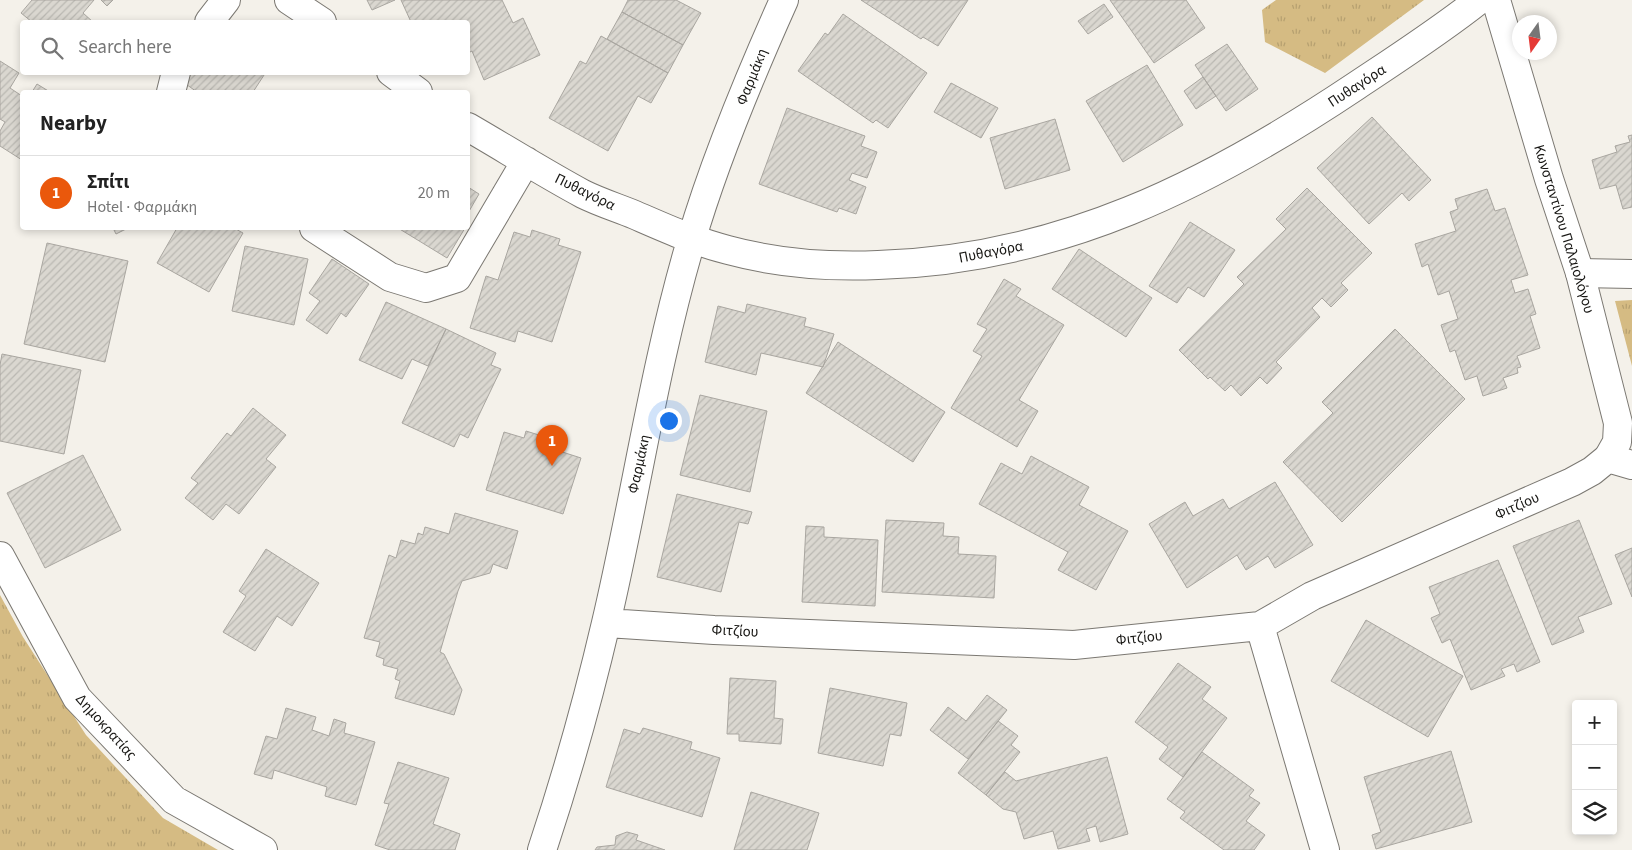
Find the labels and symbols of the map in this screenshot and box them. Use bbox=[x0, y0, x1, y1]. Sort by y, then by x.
north arrow bbox=[1512, 15, 1557, 60]
street label: Φαρμάκη bbox=[731, 45, 773, 109]
street label: Πυθαγόρα bbox=[1324, 59, 1391, 113]
street label: Κωνσταντίνου Παλαιολόγου bbox=[1528, 142, 1600, 316]
street label: Πυθαγόρα bbox=[551, 168, 619, 216]
street label: Πυθαγόρα bbox=[957, 235, 1026, 269]
your location bbox=[656, 408, 682, 434]
pin: 1 bbox=[536, 425, 568, 466]
street label: Φαρμάκη bbox=[623, 433, 655, 495]
street label: Φιτζίου bbox=[1491, 487, 1543, 525]
street label: Φιτζίου bbox=[711, 619, 759, 643]
street label: Φιτζίου bbox=[1115, 625, 1163, 651]
street label: Δημοκρατίας bbox=[71, 689, 142, 765]

